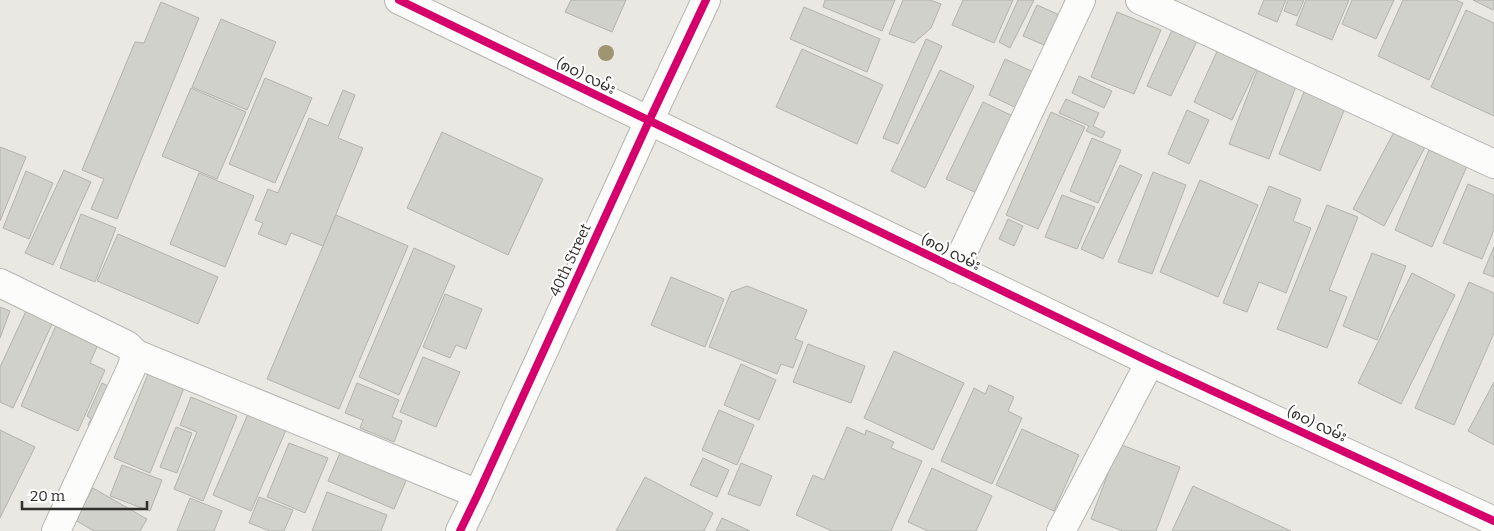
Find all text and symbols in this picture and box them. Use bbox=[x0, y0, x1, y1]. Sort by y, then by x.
street label: (၈၀) လမ်း bbox=[553, 53, 619, 98]
street label: 40th Street bbox=[545, 220, 595, 299]
street label: (၈၀) လမ်း bbox=[918, 229, 984, 274]
street label: (၈၀) လမ်း bbox=[1284, 401, 1350, 446]
scale bar bbox=[22, 478, 148, 510]
text: 20 m bbox=[30, 487, 66, 505]

